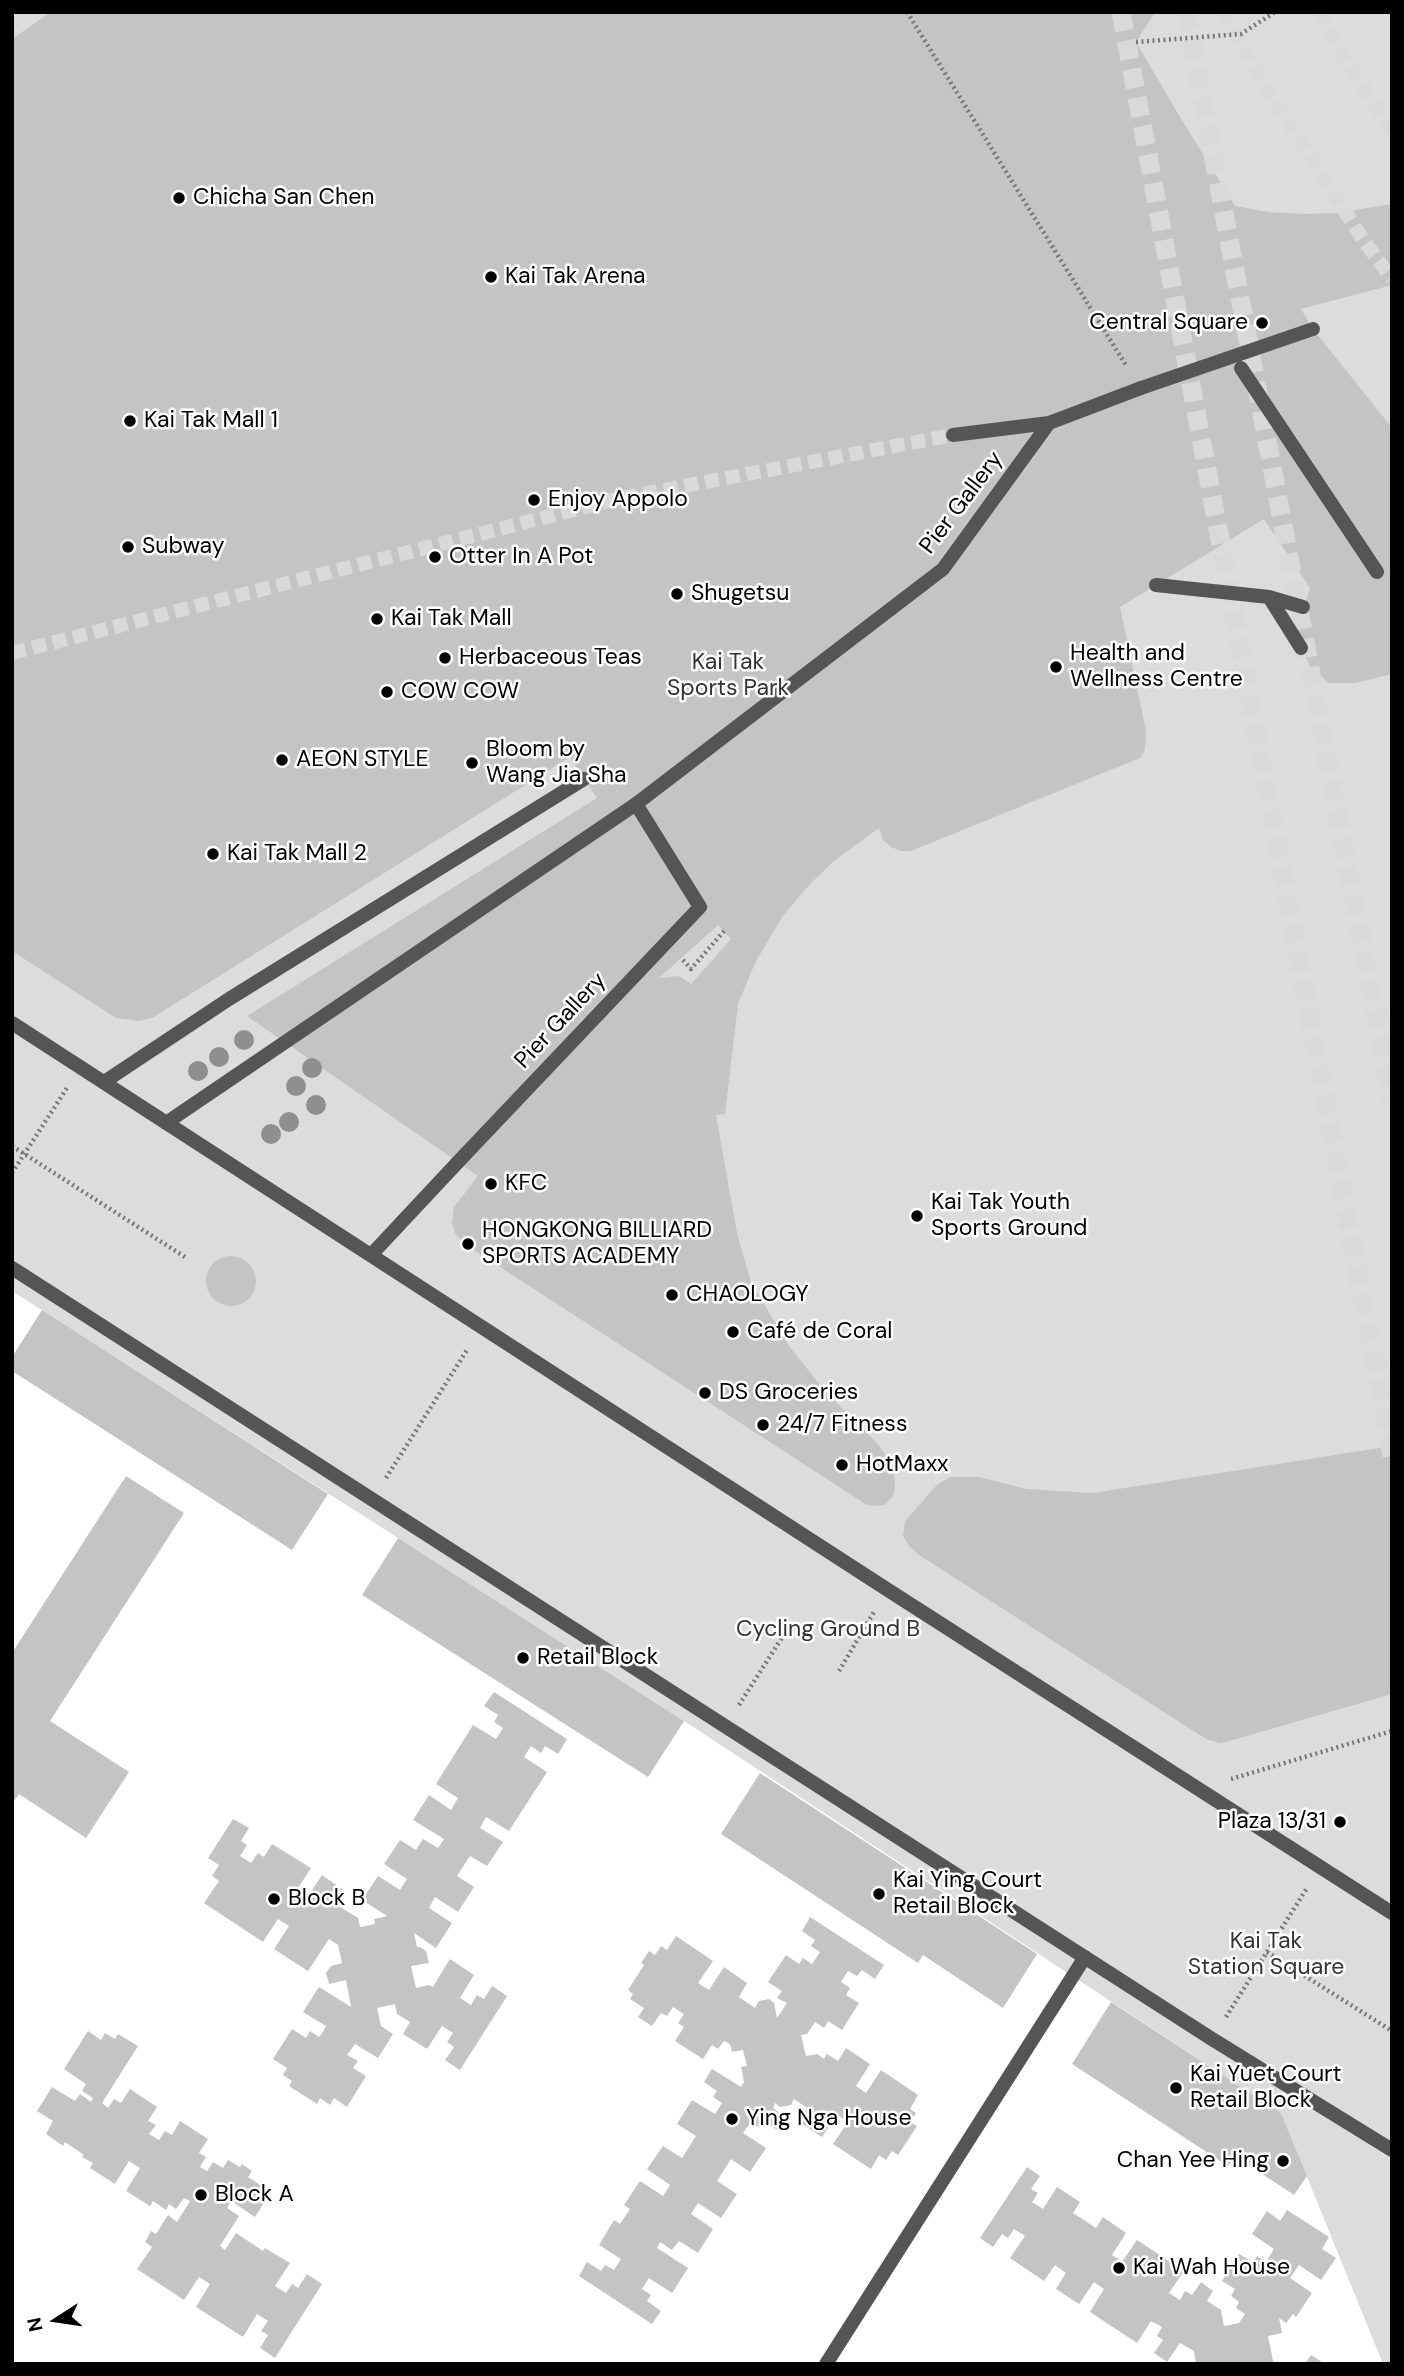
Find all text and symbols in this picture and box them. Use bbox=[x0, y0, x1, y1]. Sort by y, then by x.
place label: Chicha San Chen bbox=[193, 184, 374, 212]
marker: Chicha San Chen bbox=[171, 190, 187, 206]
place label: Kai Tak Arena bbox=[505, 263, 646, 291]
marker: Kai Tak Arena bbox=[483, 269, 499, 285]
place label: Central Square bbox=[1089, 309, 1248, 337]
marker: Central Square bbox=[1254, 315, 1270, 331]
place label: Kai Tak Mall 1 bbox=[144, 407, 278, 435]
marker: Kai Tak Mall 1 bbox=[122, 413, 138, 429]
street label: Pier Gallery bbox=[915, 446, 1009, 560]
place label: Enjoy Appolo bbox=[548, 486, 688, 514]
marker: Enjoy Appolo bbox=[526, 492, 542, 508]
place label: Subway bbox=[142, 533, 225, 561]
marker: Subway bbox=[120, 539, 136, 555]
place label: Otter In A Pot bbox=[449, 543, 593, 571]
marker: Otter In A Pot bbox=[427, 549, 443, 565]
place label: Shugetsu bbox=[691, 580, 790, 608]
marker: Shugetsu bbox=[669, 586, 685, 602]
place label: Kai Tak Mall bbox=[391, 605, 512, 633]
marker: Kai Tak Mall bbox=[369, 611, 385, 627]
place label: Health and Wellness Centre bbox=[1070, 640, 1243, 694]
place label: Herbaceous Teas bbox=[459, 644, 642, 672]
park label: Kai Tak Sports Park bbox=[667, 649, 789, 703]
marker: Herbaceous Teas bbox=[437, 650, 453, 666]
marker: Health and Wellness Centre bbox=[1048, 659, 1064, 675]
place label: COW COW bbox=[401, 678, 519, 706]
marker: COW COW bbox=[379, 684, 395, 700]
place label: Bloom by Wang Jia Sha bbox=[486, 736, 627, 790]
place label: AEON STYLE bbox=[296, 746, 428, 774]
marker: AEON STYLE bbox=[274, 752, 290, 768]
marker: Bloom by Wang Jia Sha bbox=[464, 755, 480, 771]
place label: Kai Tak Mall 2 bbox=[227, 840, 367, 868]
marker: Kai Tak Mall 2 bbox=[205, 846, 221, 862]
street label: Pier Gallery bbox=[510, 967, 612, 1075]
place label: KFC bbox=[505, 1170, 547, 1198]
marker: KFC bbox=[483, 1176, 499, 1192]
place label: Kai Tak Youth Sports Ground bbox=[931, 1189, 1088, 1243]
marker: Kai Tak Youth Sports Ground bbox=[909, 1208, 925, 1224]
place label: HONGKONG BILLIARD SPORTS ACADEMY bbox=[482, 1217, 712, 1271]
marker: HONGKONG BILLIARD SPORTS ACADEMY bbox=[460, 1236, 476, 1252]
place label: CHAOLOGY bbox=[686, 1281, 809, 1309]
marker: CHAOLOGY bbox=[664, 1287, 680, 1303]
place label: Café de Coral bbox=[747, 1318, 892, 1346]
marker: Café de Coral bbox=[725, 1324, 741, 1340]
place label: DS Groceries bbox=[719, 1379, 858, 1407]
marker: DS Groceries bbox=[697, 1385, 713, 1401]
place label: 24/7 Fitness bbox=[777, 1411, 907, 1439]
marker: 24/7 Fitness bbox=[755, 1417, 771, 1433]
place label: HotMaxx bbox=[856, 1451, 949, 1479]
marker: HotMaxx bbox=[834, 1457, 850, 1473]
park label: Cycling Ground B bbox=[736, 1616, 920, 1644]
place label: Retail Block bbox=[537, 1644, 658, 1672]
marker: Retail Block bbox=[515, 1650, 531, 1666]
place label: Plaza 13/31 bbox=[1218, 1808, 1326, 1836]
marker: Plaza 13/31 bbox=[1332, 1814, 1348, 1830]
place label: Kai Ying Court Retail Block bbox=[893, 1867, 1042, 1921]
place label: Block B bbox=[288, 1885, 365, 1913]
marker: Kai Ying Court Retail Block bbox=[871, 1886, 887, 1902]
marker: Block B bbox=[266, 1891, 282, 1907]
park label: Kai Tak Station Square bbox=[1188, 1928, 1344, 1982]
place label: Kai Yuet Court Retail Block bbox=[1190, 2061, 1342, 2115]
marker: Kai Yuet Court Retail Block bbox=[1168, 2080, 1184, 2096]
place label: Ying Nga House bbox=[746, 2105, 911, 2133]
marker: Ying Nga House bbox=[724, 2111, 740, 2127]
place label: Chan Yee Hing bbox=[1117, 2147, 1269, 2175]
marker: Chan Yee Hing bbox=[1275, 2153, 1291, 2169]
place label: Block A bbox=[215, 2181, 294, 2209]
marker: Block A bbox=[193, 2187, 209, 2203]
place label: Kai Wah House bbox=[1133, 2254, 1290, 2282]
marker: Kai Wah House bbox=[1111, 2260, 1127, 2276]
north arrow bbox=[21, 2285, 91, 2355]
text: N bbox=[21, 2315, 49, 2334]

